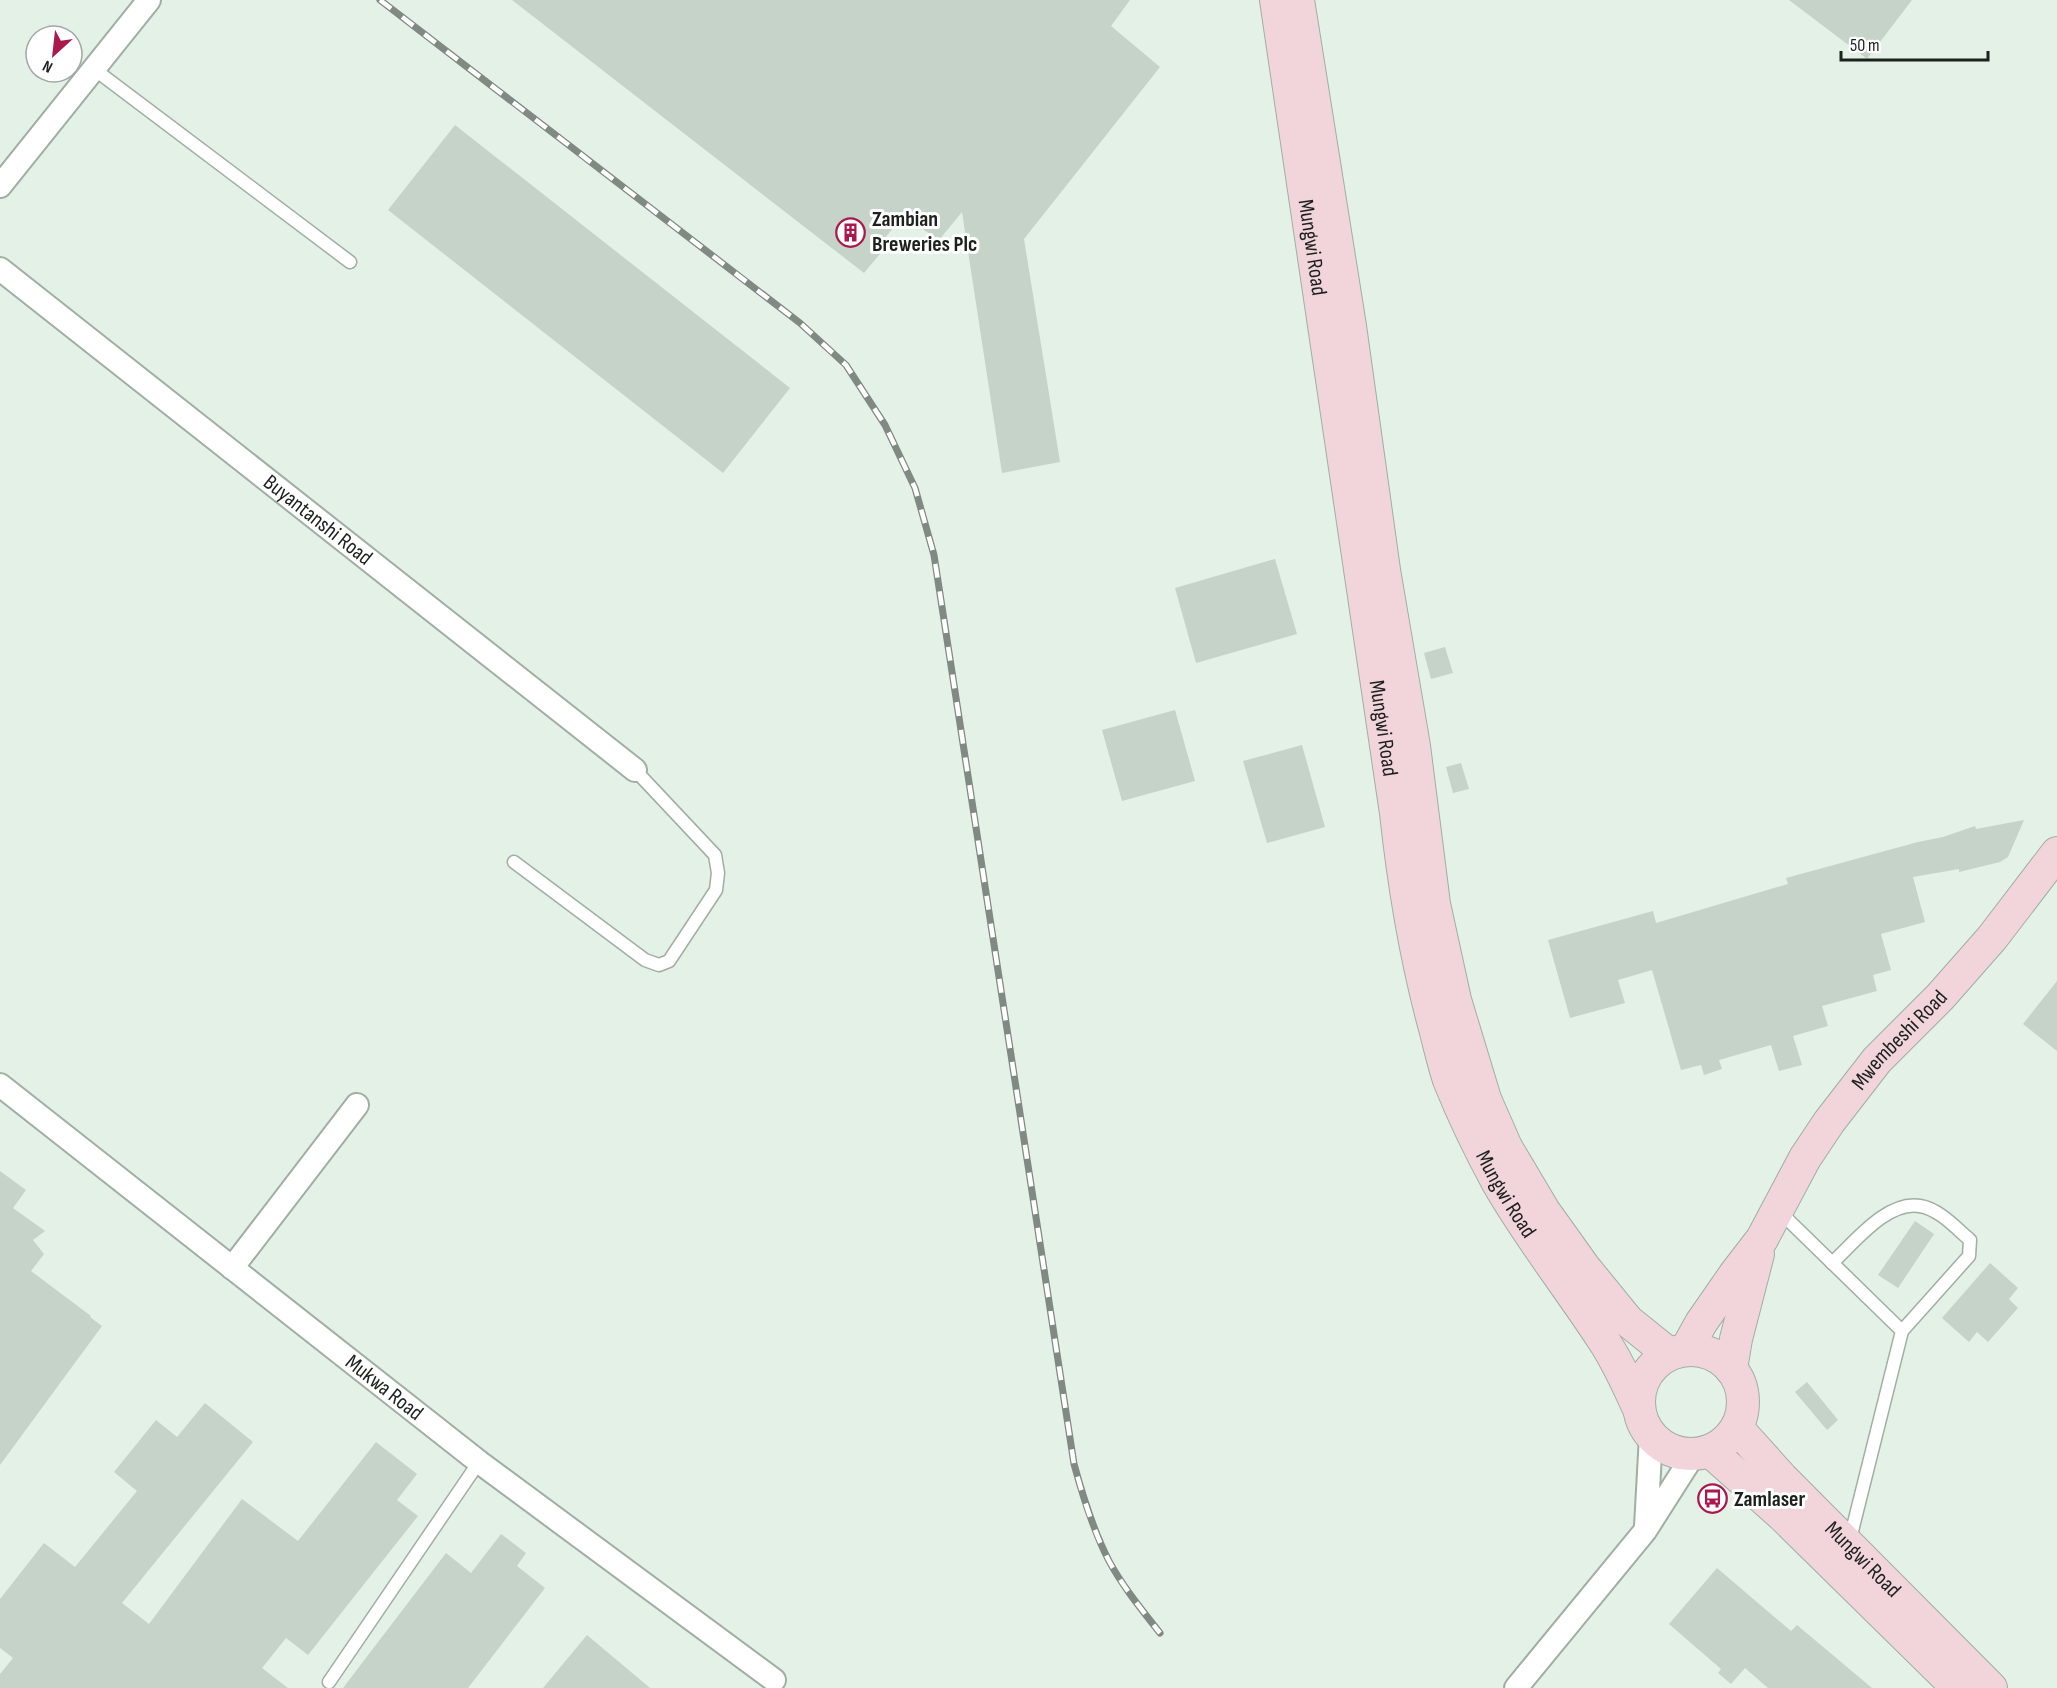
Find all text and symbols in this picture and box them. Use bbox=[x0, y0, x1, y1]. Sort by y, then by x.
north arrow bbox=[24, 24, 84, 84]
scale bar bbox=[1841, 24, 1988, 62]
text: 50 m bbox=[1850, 35, 1880, 56]
text: N bbox=[40, 56, 56, 76]
street label: Mungwi Road bbox=[1292, 197, 1333, 297]
place label: Zambian Breweries Plc bbox=[872, 206, 977, 258]
building icon: Zambian Breweries Plc bbox=[835, 216, 867, 248]
street label: Buyantanshi Road bbox=[258, 469, 378, 571]
street label: Mungwi Road bbox=[1363, 678, 1404, 778]
street label: Mwembeshi Road bbox=[1845, 985, 1953, 1095]
street label: Mungwi Road bbox=[1470, 1146, 1542, 1243]
street label: Mukwa Road bbox=[340, 1349, 429, 1426]
bus stop icon: Zamlaser bbox=[1697, 1483, 1729, 1515]
place label: Zamlaser bbox=[1734, 1486, 1805, 1513]
street label: Mungwi Road bbox=[1819, 1515, 1907, 1603]

